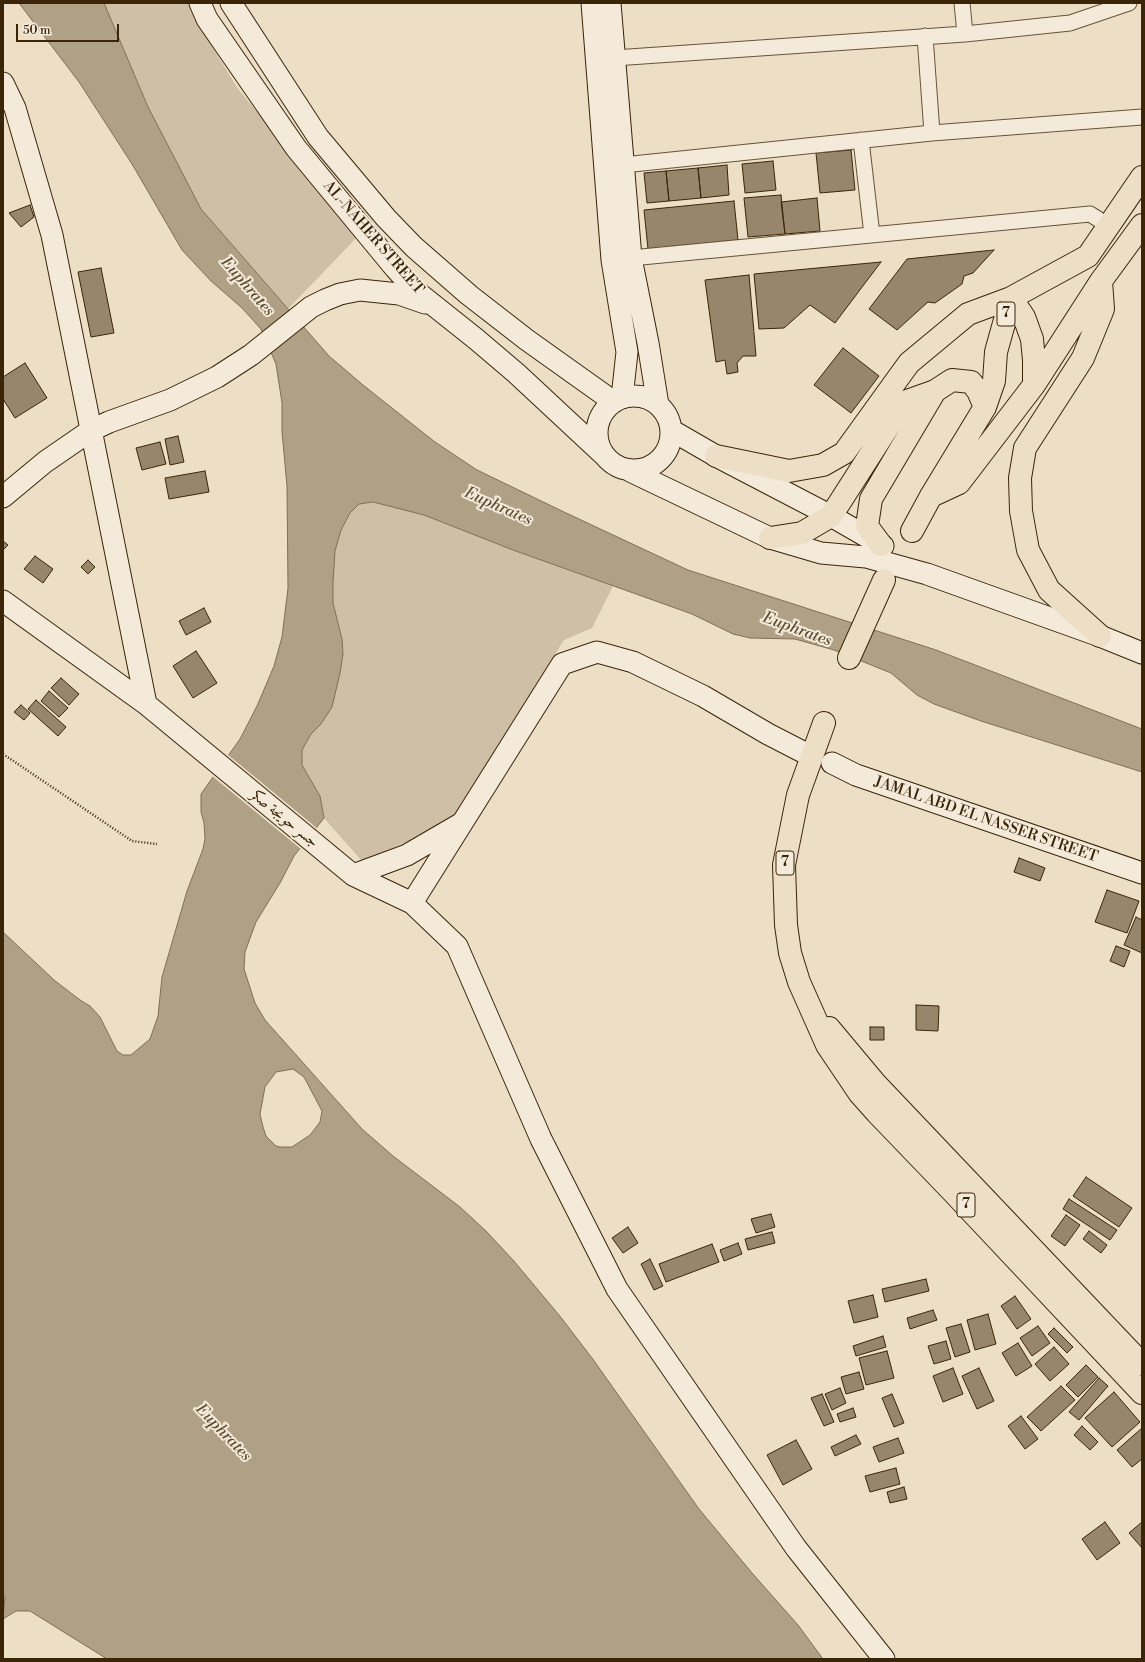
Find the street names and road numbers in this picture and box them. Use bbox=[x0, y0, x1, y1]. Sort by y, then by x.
street label: AL-NAHER STREET bbox=[319, 178, 427, 298]
road number: 7 bbox=[997, 302, 1015, 326]
street label: JAMAL ABD EL NASSER STREET bbox=[872, 773, 1100, 867]
street label: جسر حويجة صكر bbox=[246, 786, 322, 852]
road number: 7 bbox=[776, 851, 794, 875]
road number: 7 bbox=[957, 1193, 975, 1217]

